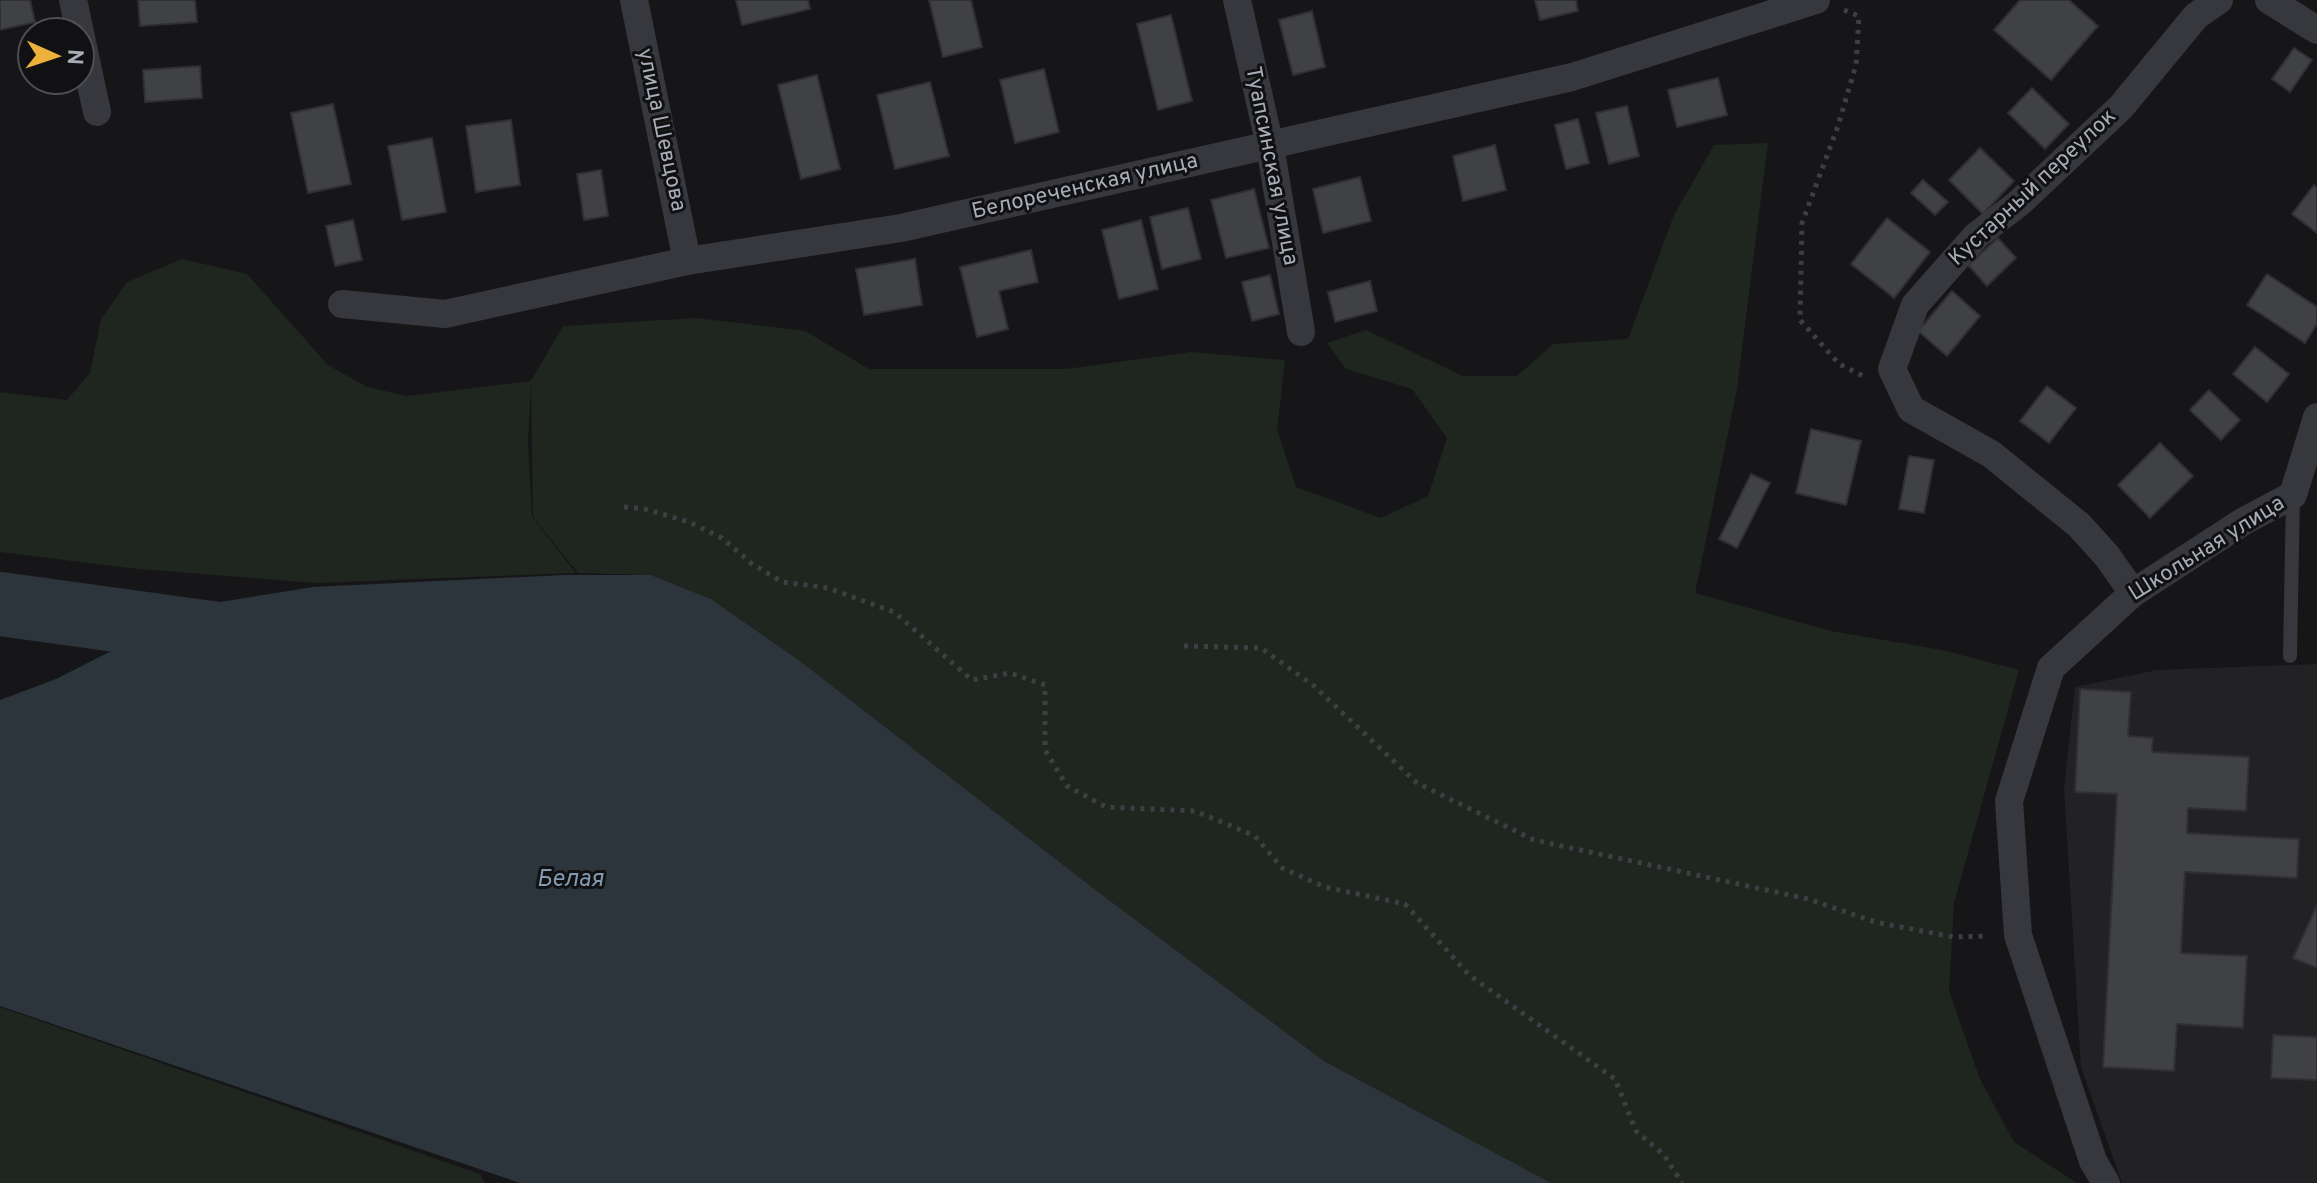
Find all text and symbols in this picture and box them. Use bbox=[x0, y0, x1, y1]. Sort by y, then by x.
north arrow bbox=[16, 16, 96, 96]
street label: улица Шевцова bbox=[631, 46, 691, 214]
text: N bbox=[60, 48, 87, 66]
street label: Туапсинская улица bbox=[1239, 64, 1303, 268]
street label: Кустарный переулок bbox=[1944, 104, 2122, 272]
street label: Белореченская улица bbox=[969, 148, 1201, 226]
street label: Школьная улица bbox=[2124, 490, 2290, 608]
water label: Белая bbox=[537, 865, 604, 895]

